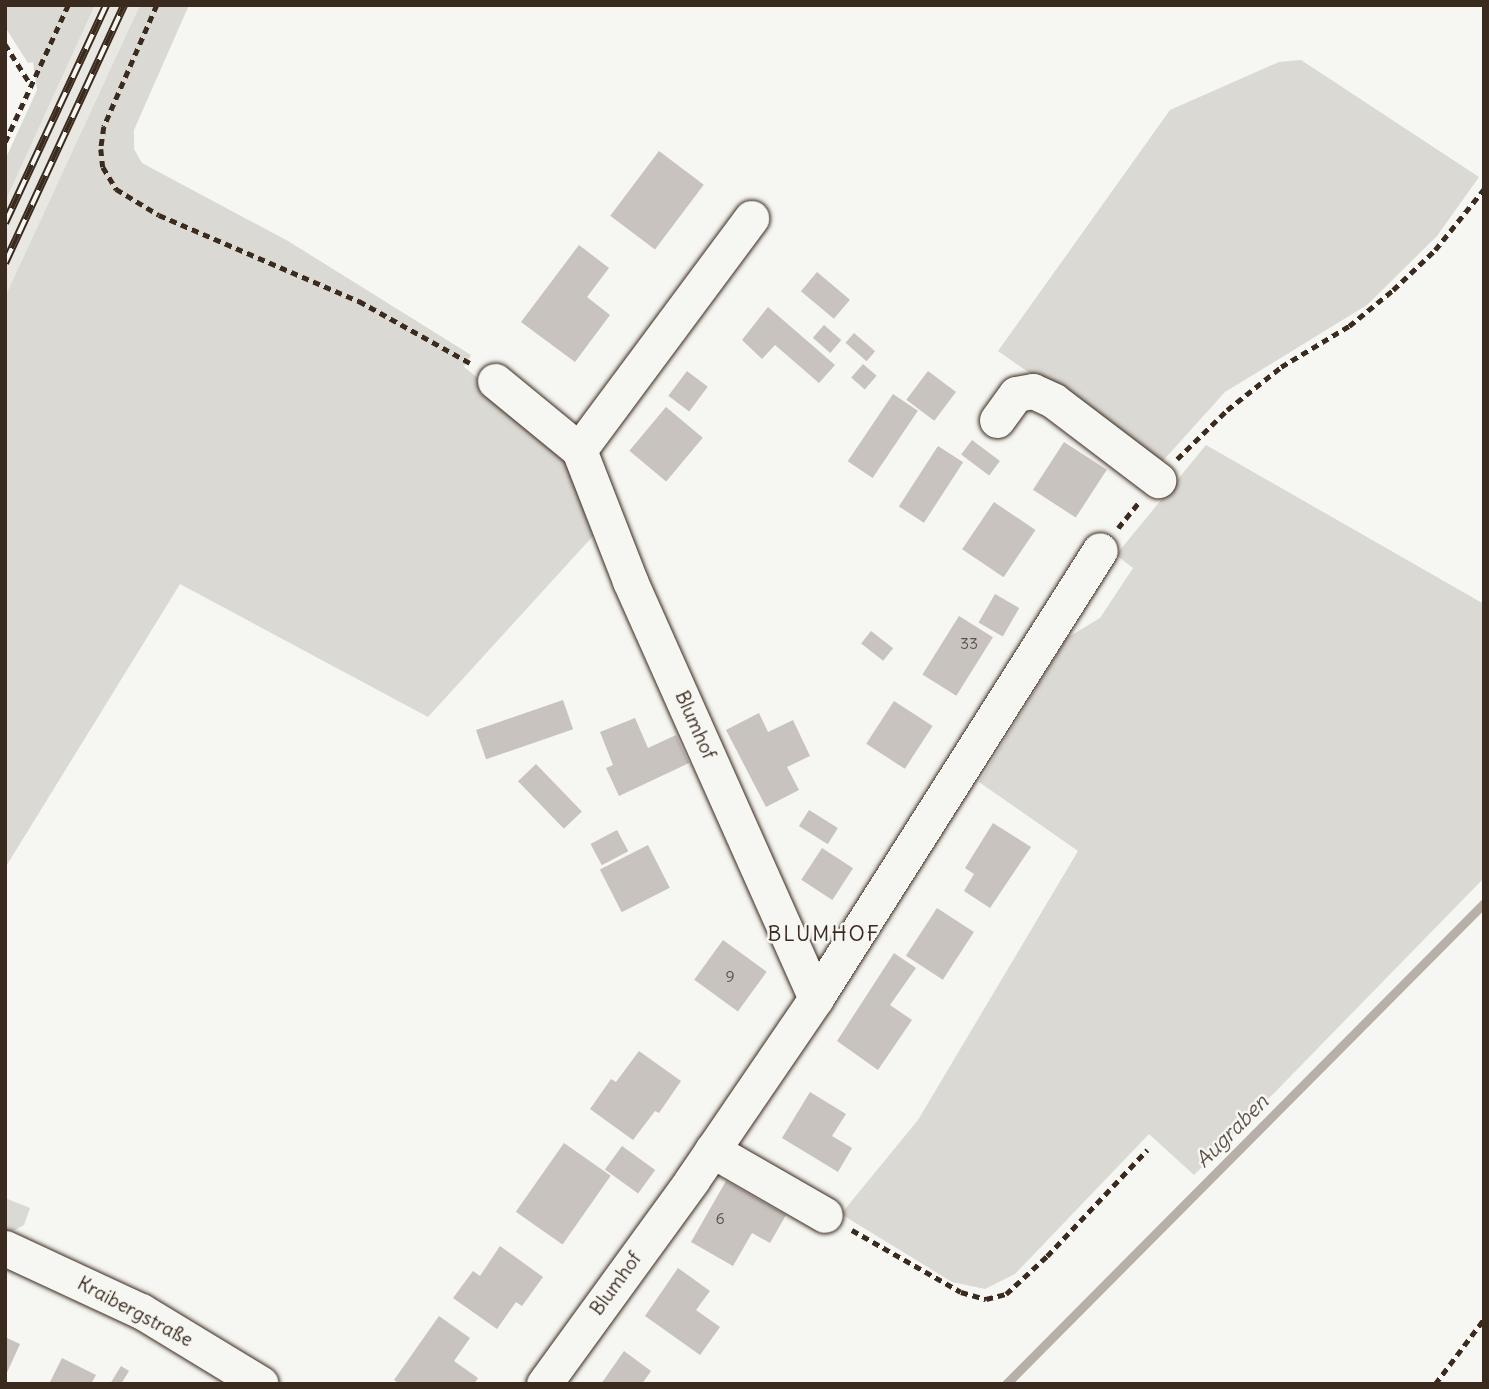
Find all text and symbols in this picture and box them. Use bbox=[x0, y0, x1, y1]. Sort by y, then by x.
house number: 33 bbox=[960, 633, 978, 653]
street label: Blumhof bbox=[670, 687, 720, 763]
district label: BLUMHOF bbox=[768, 921, 880, 947]
house number: 9 bbox=[725, 966, 735, 986]
water label: Augraben bbox=[1190, 1089, 1274, 1173]
house number: 6 bbox=[715, 1208, 725, 1228]
street label: Blumhof bbox=[586, 1248, 646, 1320]
street label: Kraibergstraße bbox=[73, 1272, 197, 1352]

